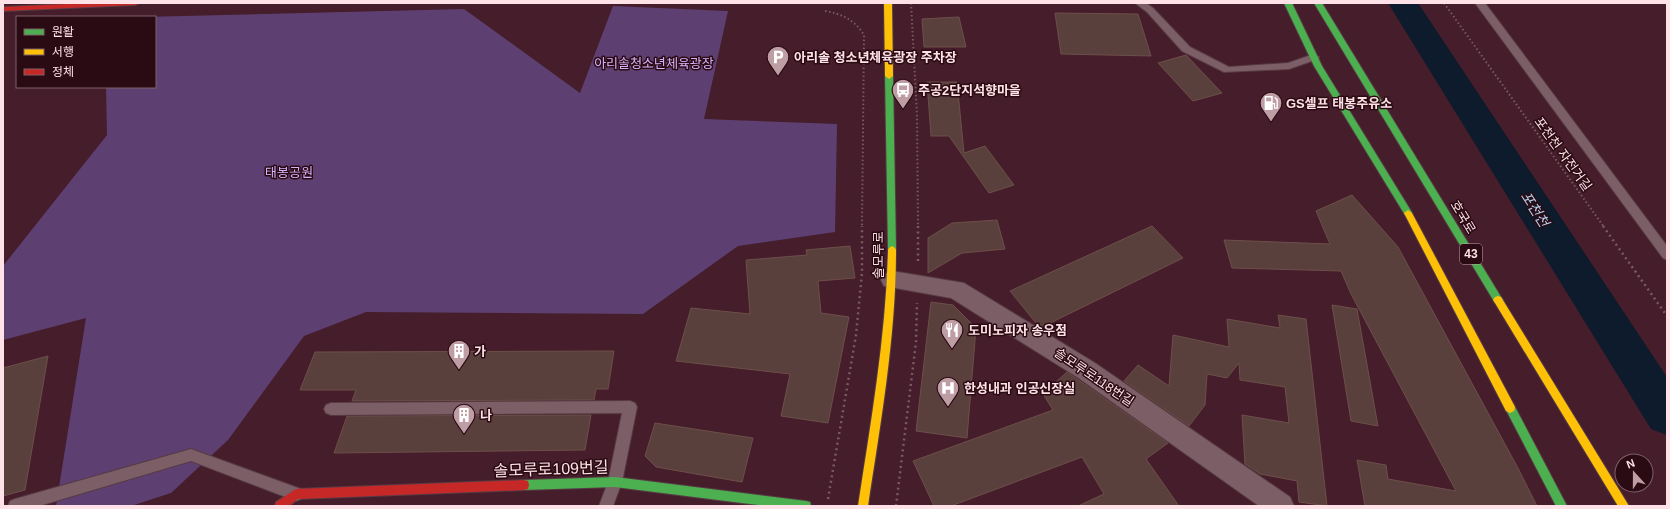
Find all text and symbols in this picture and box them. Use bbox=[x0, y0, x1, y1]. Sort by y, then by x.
legend bbox=[16, 16, 156, 88]
text: 원활 bbox=[52, 25, 74, 39]
parking icon: 아리솔 청소년체육광장 주차장 bbox=[765, 44, 791, 77]
text: 서행 bbox=[52, 45, 74, 59]
place label: 아리솔 청소년체육광장 주차장 bbox=[794, 50, 957, 65]
park label: 아리솔청소년체육광장 bbox=[594, 56, 714, 71]
text: 정체 bbox=[52, 65, 74, 79]
bus stop icon: 주공2단지석향마을 bbox=[890, 77, 916, 110]
place label: 주공2단지석향마을 bbox=[918, 83, 1021, 98]
fuel station icon: GS셀프 태봉주유소 bbox=[1258, 90, 1284, 123]
place label: GS셀프 태봉주유소 bbox=[1286, 96, 1392, 111]
street label: 포천천 자전거길 bbox=[1531, 114, 1595, 194]
park label: 태봉공원 bbox=[265, 165, 313, 180]
water label: 포천천 bbox=[1518, 188, 1553, 230]
street label: 호국로 bbox=[1447, 198, 1479, 236]
street label: 솔모루로 bbox=[871, 231, 886, 279]
road number: 43 bbox=[1460, 244, 1482, 264]
restaurant icon: 도미노피자 송우점 bbox=[939, 317, 965, 350]
place label: 도미노피자 송우점 bbox=[968, 323, 1067, 338]
building icon: 가 bbox=[446, 338, 472, 371]
place label: 가 bbox=[474, 344, 486, 359]
street label: 솔모루로118번길 bbox=[1051, 345, 1137, 409]
hospital icon: 한성내과 인공신장실 bbox=[935, 375, 961, 408]
place label: 한성내과 인공신장실 bbox=[964, 381, 1075, 396]
building icon: 나 bbox=[451, 402, 477, 435]
place label: 나 bbox=[480, 408, 492, 423]
north arrow bbox=[1614, 453, 1654, 493]
text: N bbox=[1625, 457, 1636, 471]
street label: 솔모루로109번길 bbox=[493, 458, 609, 480]

